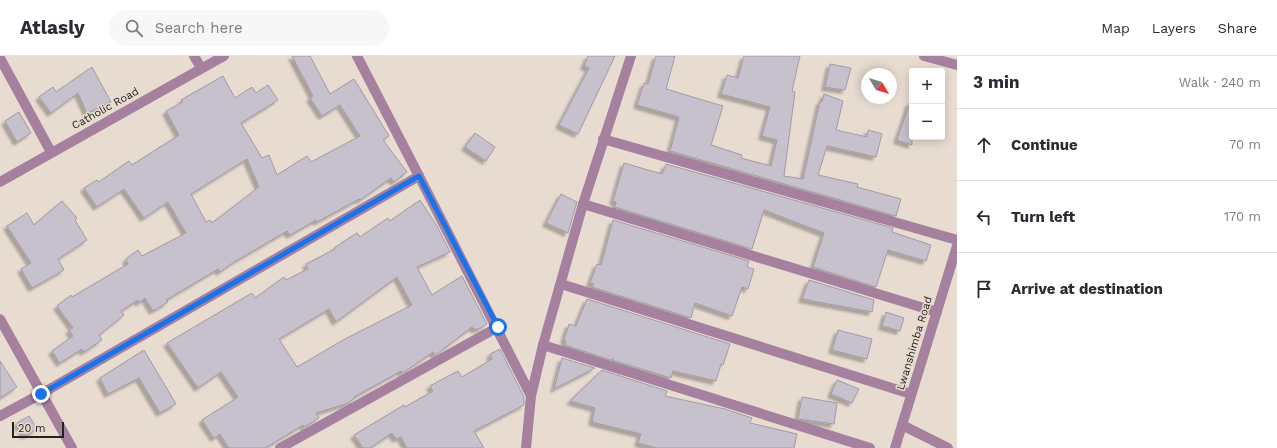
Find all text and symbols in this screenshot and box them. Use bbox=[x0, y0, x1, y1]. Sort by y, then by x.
search box bbox=[109, 10, 389, 46]
text: Atlasly bbox=[20, 16, 85, 39]
icon: search bbox=[123, 17, 145, 39]
text: Search here bbox=[155, 19, 243, 37]
text: Map bbox=[1101, 20, 1130, 36]
text: Layers bbox=[1152, 20, 1196, 36]
text: Share bbox=[1218, 20, 1257, 36]
north arrow bbox=[861, 68, 897, 104]
map controls bbox=[909, 68, 945, 140]
button: + bbox=[909, 68, 945, 104]
text: 3 min bbox=[973, 72, 1019, 92]
text: Walk · 240 m bbox=[1179, 75, 1261, 90]
street label: Catholic Road bbox=[69, 85, 141, 132]
button: − bbox=[909, 104, 945, 140]
icon: ahead bbox=[973, 134, 995, 156]
text: Continue bbox=[1011, 136, 1078, 154]
text: 70 m bbox=[1229, 137, 1261, 152]
icon: left bbox=[973, 206, 995, 228]
text: Turn left bbox=[1011, 208, 1075, 226]
text: 170 m bbox=[1224, 209, 1261, 224]
icon: arrive bbox=[973, 278, 995, 300]
text: Arrive at destination bbox=[1011, 280, 1163, 298]
street label: Lwanshimba Road bbox=[894, 295, 935, 392]
route start bbox=[489, 318, 507, 336]
route end bbox=[32, 385, 50, 403]
scale bar bbox=[12, 420, 64, 439]
text: 20 m bbox=[18, 422, 46, 435]

